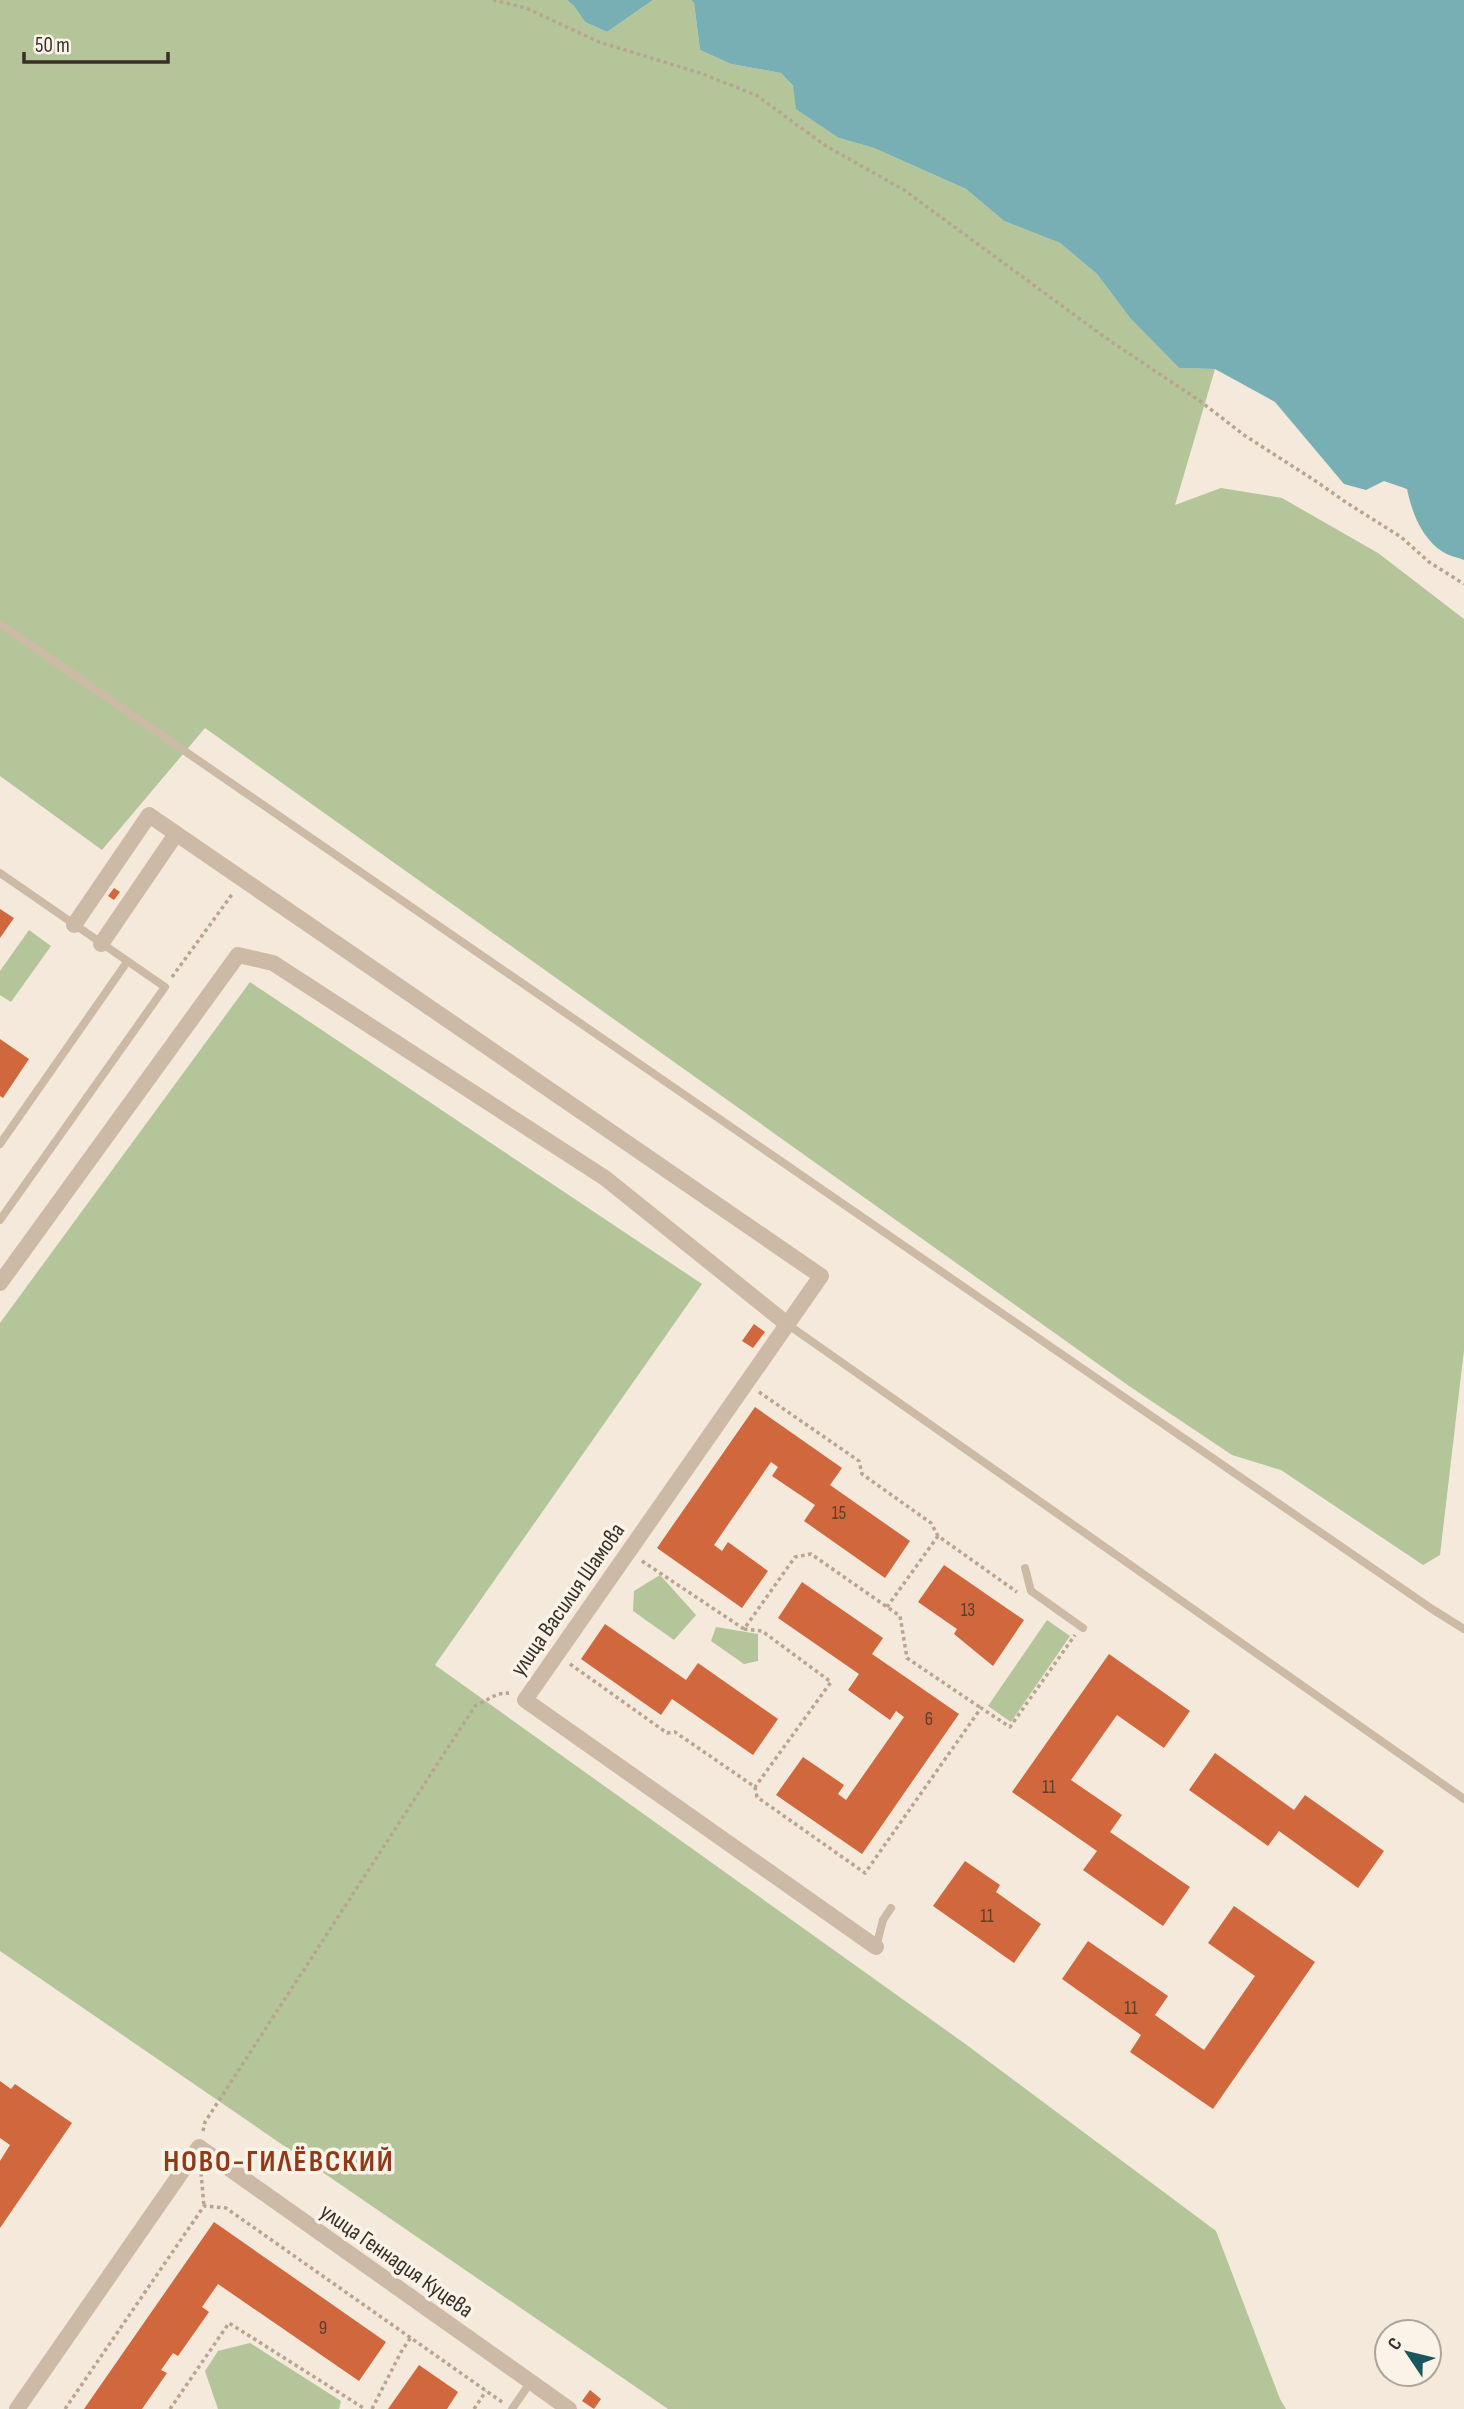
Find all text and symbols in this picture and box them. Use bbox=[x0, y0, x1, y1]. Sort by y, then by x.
scale bar bbox=[24, 21, 168, 65]
text: 50 m bbox=[35, 33, 70, 58]
house number: 15 bbox=[832, 1502, 846, 1525]
street label: улица Василия Шамова bbox=[505, 1518, 631, 1682]
house number: 13 bbox=[961, 1599, 975, 1622]
house number: 6 bbox=[925, 1708, 933, 1731]
house number: 11 bbox=[1042, 1776, 1056, 1799]
house number: 11 bbox=[980, 1905, 994, 1928]
house number: 11 bbox=[1124, 1997, 1138, 2020]
district label: НОВО-ГИЛЁВСКИЙ bbox=[163, 2144, 395, 2180]
street label: улица Геннадия Куцева bbox=[314, 2198, 478, 2324]
house number: 9 bbox=[319, 2317, 327, 2340]
north arrow bbox=[1373, 2318, 1443, 2388]
text: С bbox=[1383, 2333, 1408, 2355]

